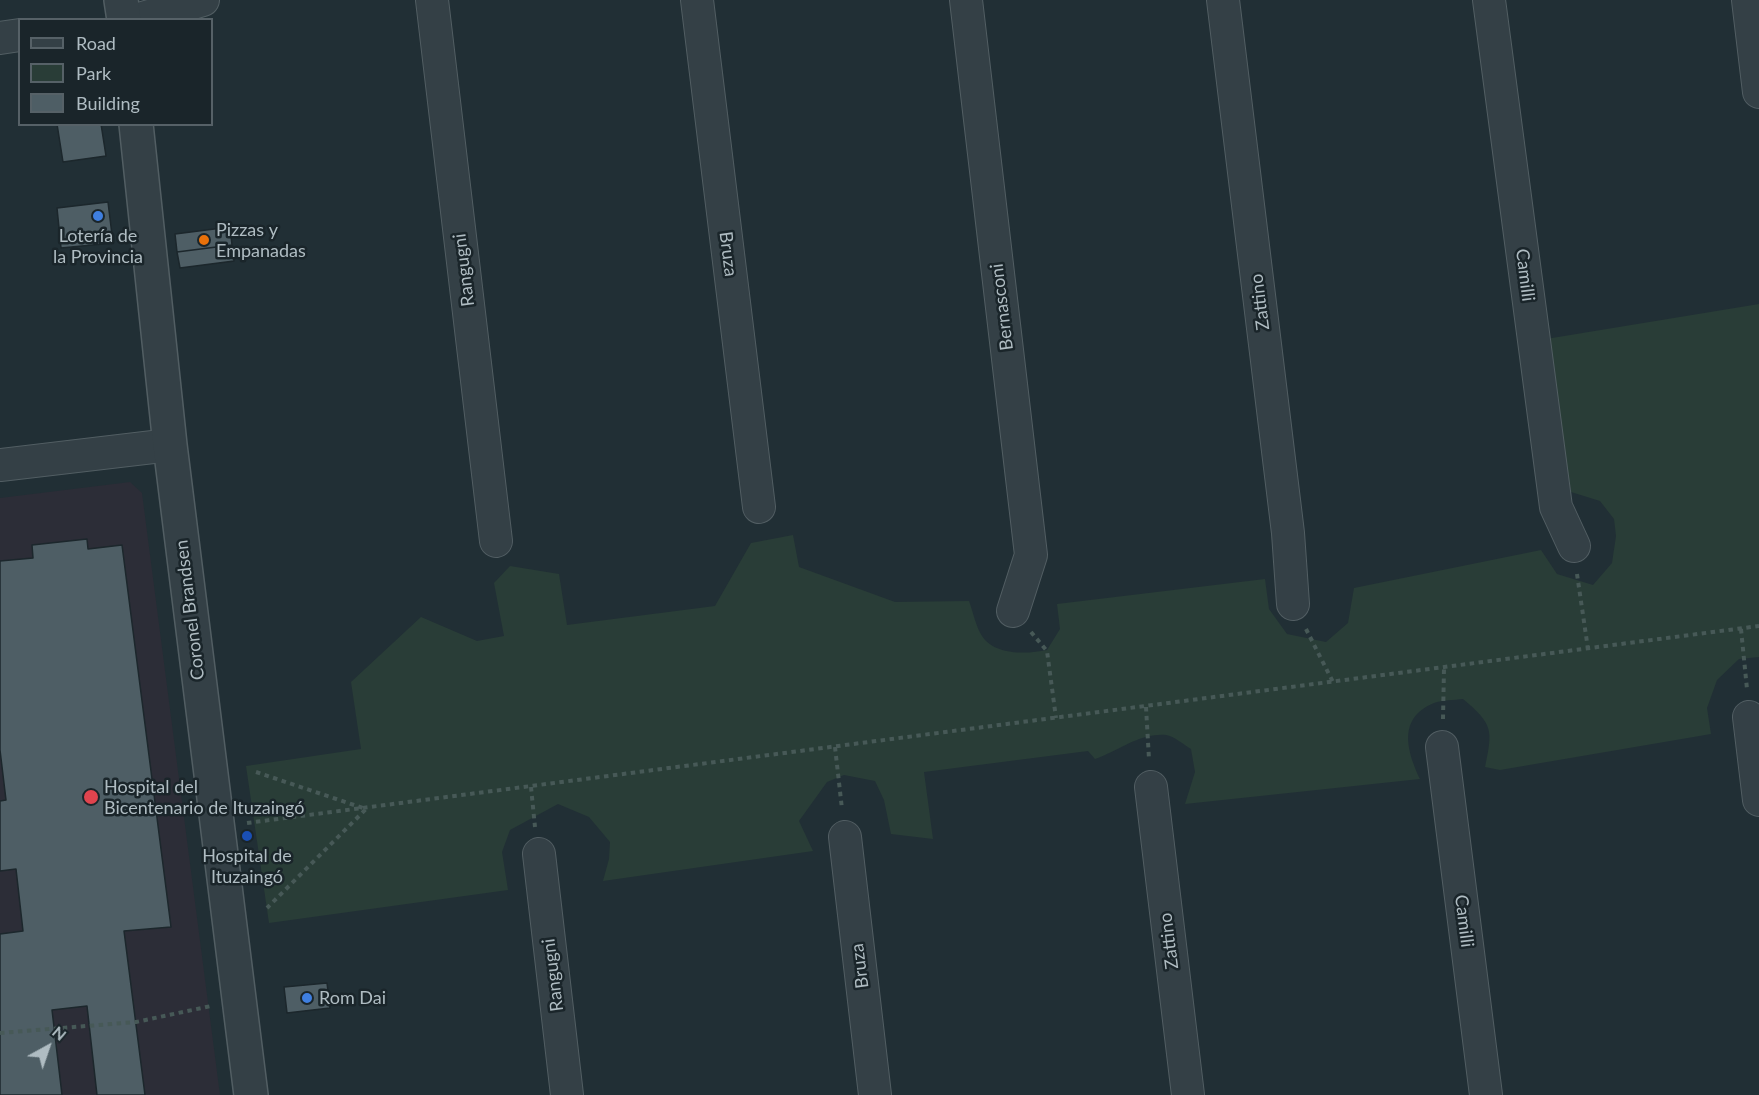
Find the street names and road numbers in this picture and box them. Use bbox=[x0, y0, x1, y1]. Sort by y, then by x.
street label: Bruza bbox=[715, 230, 741, 278]
street label: Rangugni bbox=[449, 232, 479, 308]
street label: Camilli bbox=[1511, 247, 1539, 303]
street label: Bernasconi bbox=[986, 262, 1018, 352]
street label: Zattino bbox=[1246, 273, 1274, 331]
street label: Coronel Brandsen bbox=[171, 539, 209, 681]
street label: Camilli bbox=[1450, 893, 1478, 949]
street label: Zattino bbox=[1155, 912, 1183, 970]
street label: Rangugni bbox=[538, 937, 568, 1013]
street label: Bruza bbox=[847, 942, 873, 990]

